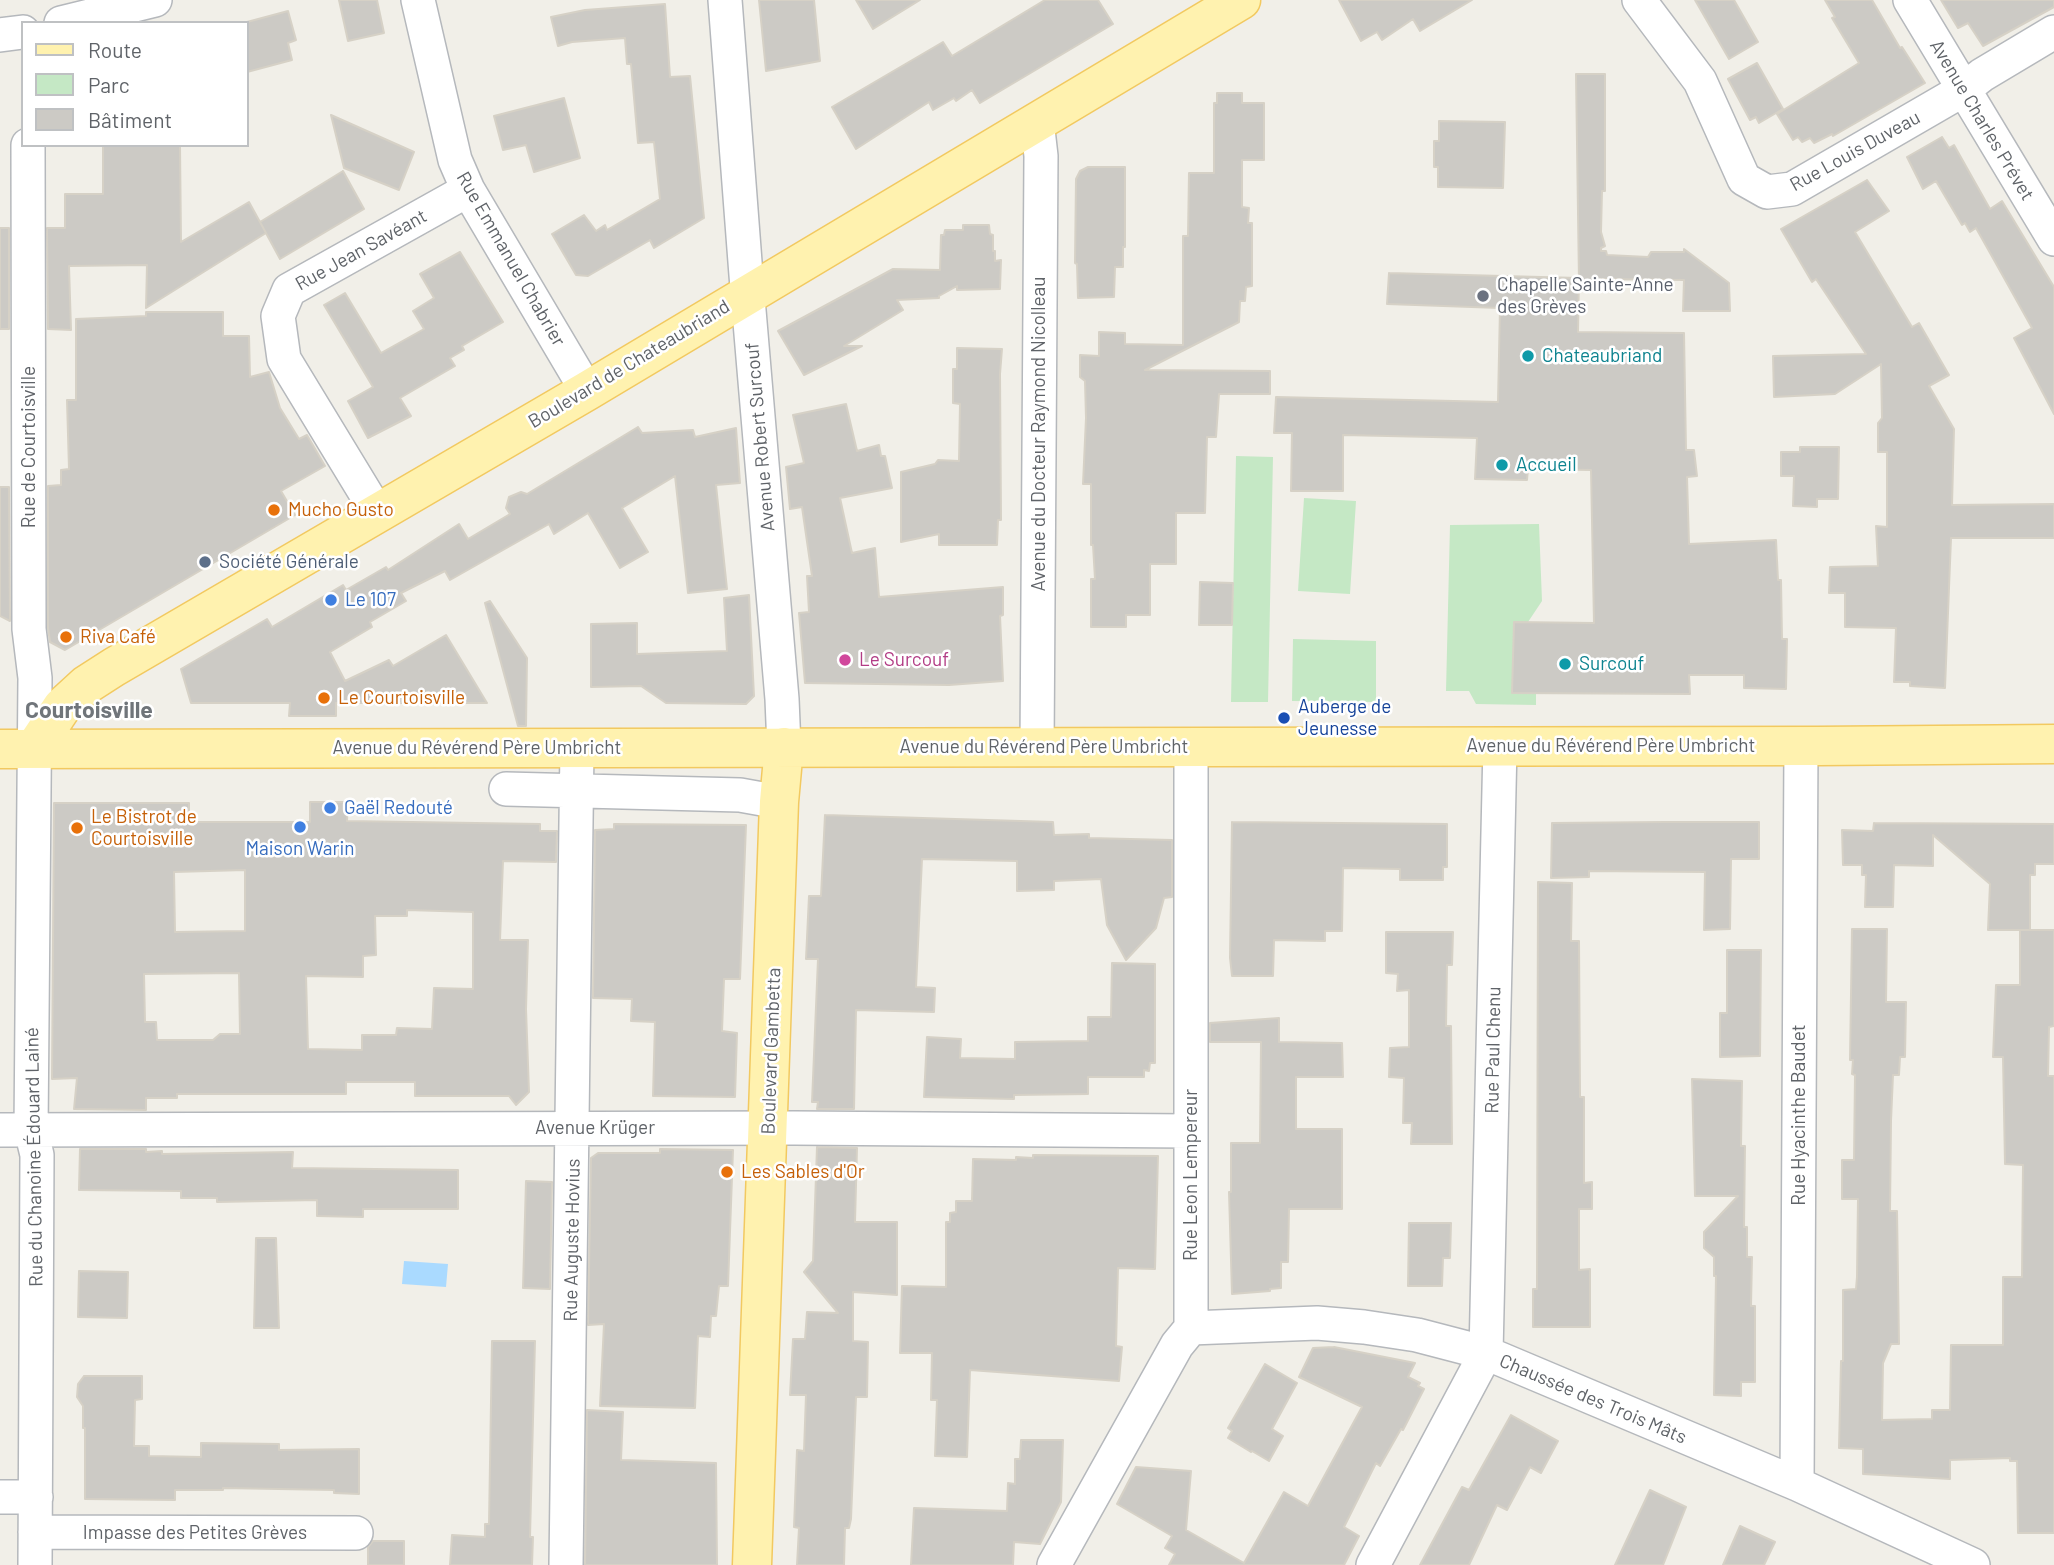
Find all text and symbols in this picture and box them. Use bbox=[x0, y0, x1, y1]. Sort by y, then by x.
legend bbox=[21, 21, 248, 147]
street label: Avenue Charles Prévet bbox=[1925, 36, 2039, 204]
text: Route bbox=[88, 37, 142, 62]
text: Parc bbox=[88, 72, 130, 97]
street label: Rue Louis Duveau bbox=[1786, 106, 1924, 196]
text: Bâtiment bbox=[88, 107, 172, 132]
street label: Rue Emmanuel Chabrier bbox=[452, 168, 570, 350]
street label: Rue Jean Savéant bbox=[291, 204, 431, 296]
place label: Chapelle Sainte-Anne des Grèves bbox=[1497, 274, 1674, 318]
street label: Avenue du Docteur Raymond Nicolleau bbox=[1028, 277, 1050, 591]
marker: Chapelle Sainte-Anne des Grèves bbox=[1475, 288, 1491, 304]
street label: Boulevard de Chateaubriand bbox=[524, 295, 734, 433]
street label: Avenue Robert Surcouf bbox=[740, 342, 780, 532]
place label: Chateaubriand bbox=[1542, 345, 1662, 367]
marker: Chateaubriand bbox=[1520, 348, 1536, 364]
street label: Rue de Courtoisville bbox=[18, 366, 40, 528]
place label: Accueil bbox=[1516, 454, 1577, 476]
marker: Accueil bbox=[1494, 457, 1510, 473]
place label: Mucho Gusto bbox=[288, 499, 394, 521]
marker: Mucho Gusto bbox=[266, 502, 282, 518]
place label: Société Générale bbox=[219, 551, 359, 573]
marker: Société Générale bbox=[197, 554, 213, 570]
place label: Le 107 bbox=[345, 589, 396, 611]
marker: Le 107 bbox=[323, 592, 339, 608]
place label: Riva Café bbox=[80, 626, 156, 648]
marker: Riva Café bbox=[58, 629, 74, 645]
place label: Le Surcouf bbox=[859, 649, 949, 671]
marker: Le Surcouf bbox=[837, 652, 853, 668]
place label: Surcouf bbox=[1579, 653, 1644, 675]
marker: Surcouf bbox=[1557, 656, 1573, 672]
place label: Le Courtoisville bbox=[338, 687, 465, 709]
marker: Le Courtoisville bbox=[316, 690, 332, 706]
district label: Courtoisville bbox=[25, 696, 153, 724]
place label: Auberge de Jeunesse bbox=[1298, 696, 1391, 740]
marker: Auberge de Jeunesse bbox=[1276, 710, 1292, 726]
street label: Avenue du Révérend Père Umbricht bbox=[1466, 735, 1756, 757]
street label: Avenue du Révérend Père Umbricht bbox=[899, 736, 1189, 758]
street label: Avenue du Révérend Père Umbricht bbox=[332, 737, 622, 759]
place label: Gaël Redouté bbox=[344, 797, 453, 819]
marker: Gaël Redouté bbox=[322, 800, 338, 816]
place label: Le Bistrot de Courtoisville bbox=[91, 806, 197, 850]
marker: Maison Warin bbox=[292, 819, 308, 835]
marker: Le Bistrot de Courtoisville bbox=[69, 820, 85, 836]
place label: Maison Warin bbox=[245, 838, 355, 860]
street label: Boulevard Gambetta bbox=[757, 967, 785, 1135]
street label: Rue Paul Chenu bbox=[1480, 986, 1506, 1114]
street label: Rue Hyacinthe Baudet bbox=[1788, 1024, 1810, 1206]
street label: Rue du Chanoine Édouard Lainé bbox=[20, 1027, 48, 1287]
street label: Rue Leon Lempereur bbox=[1180, 1089, 1202, 1261]
street label: Avenue Krüger bbox=[535, 1117, 655, 1139]
street label: Rue Auguste Hovius bbox=[559, 1158, 585, 1322]
place label: Les Sables d'Or bbox=[741, 1161, 865, 1183]
marker: Les Sables d'Or bbox=[719, 1164, 735, 1180]
street label: Chaussée des Trois Mâts bbox=[1496, 1349, 1690, 1449]
street label: Impasse des Petites Grèves bbox=[83, 1522, 307, 1544]

